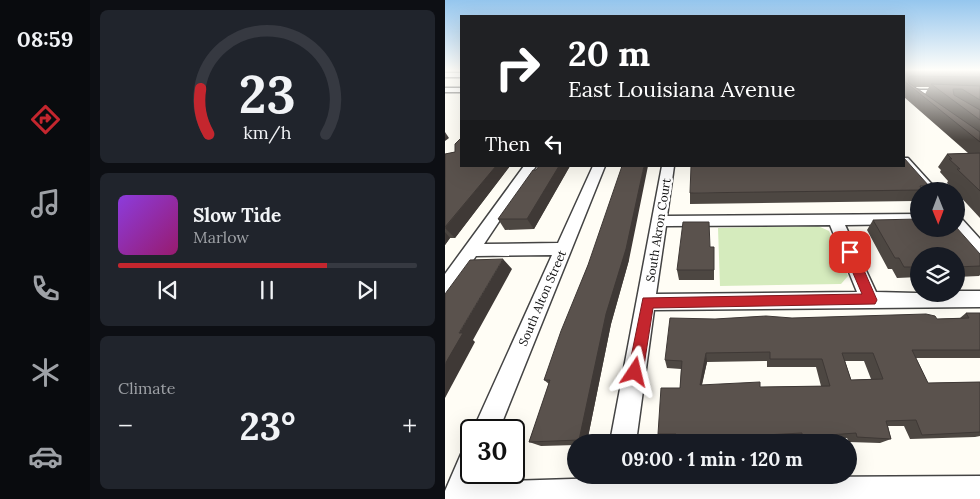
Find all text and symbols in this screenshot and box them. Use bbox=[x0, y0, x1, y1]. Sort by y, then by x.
text: 08:59 bbox=[17, 25, 73, 53]
text: 20 m bbox=[568, 31, 650, 76]
icon: right bbox=[485, 35, 550, 100]
text: 23 bbox=[239, 61, 296, 127]
text: East Louisiana Avenue bbox=[568, 75, 795, 103]
icon: directions bbox=[28, 102, 63, 137]
text: km/h bbox=[243, 121, 292, 144]
icon: left bbox=[540, 130, 568, 158]
text: Then bbox=[485, 132, 530, 156]
street label: South Akron Court bbox=[642, 177, 674, 283]
north arrow bbox=[910, 182, 965, 238]
map controls bbox=[910, 182, 965, 302]
icon: music bbox=[28, 186, 63, 221]
text: Slow Tide bbox=[193, 203, 281, 227]
text: Marlow bbox=[193, 227, 249, 247]
pin bbox=[829, 231, 871, 273]
icon: arrive bbox=[836, 238, 864, 266]
street label: South Alton Street bbox=[515, 247, 569, 348]
button: layers bbox=[910, 247, 965, 302]
icon: phone bbox=[28, 271, 63, 306]
icon: previous bbox=[154, 276, 182, 304]
icon: pause bbox=[253, 276, 281, 304]
icon: next bbox=[353, 276, 381, 304]
position arrow bbox=[608, 345, 660, 397]
icon: climate bbox=[28, 355, 63, 390]
text: Climate bbox=[118, 378, 175, 398]
text: 23° bbox=[239, 402, 296, 450]
text: − bbox=[118, 408, 133, 444]
text: + bbox=[402, 408, 417, 444]
speed limit sign: 30 bbox=[460, 419, 525, 484]
icon: car bbox=[28, 439, 63, 474]
text: 09:00 · 1 min · 120 m bbox=[621, 447, 803, 471]

